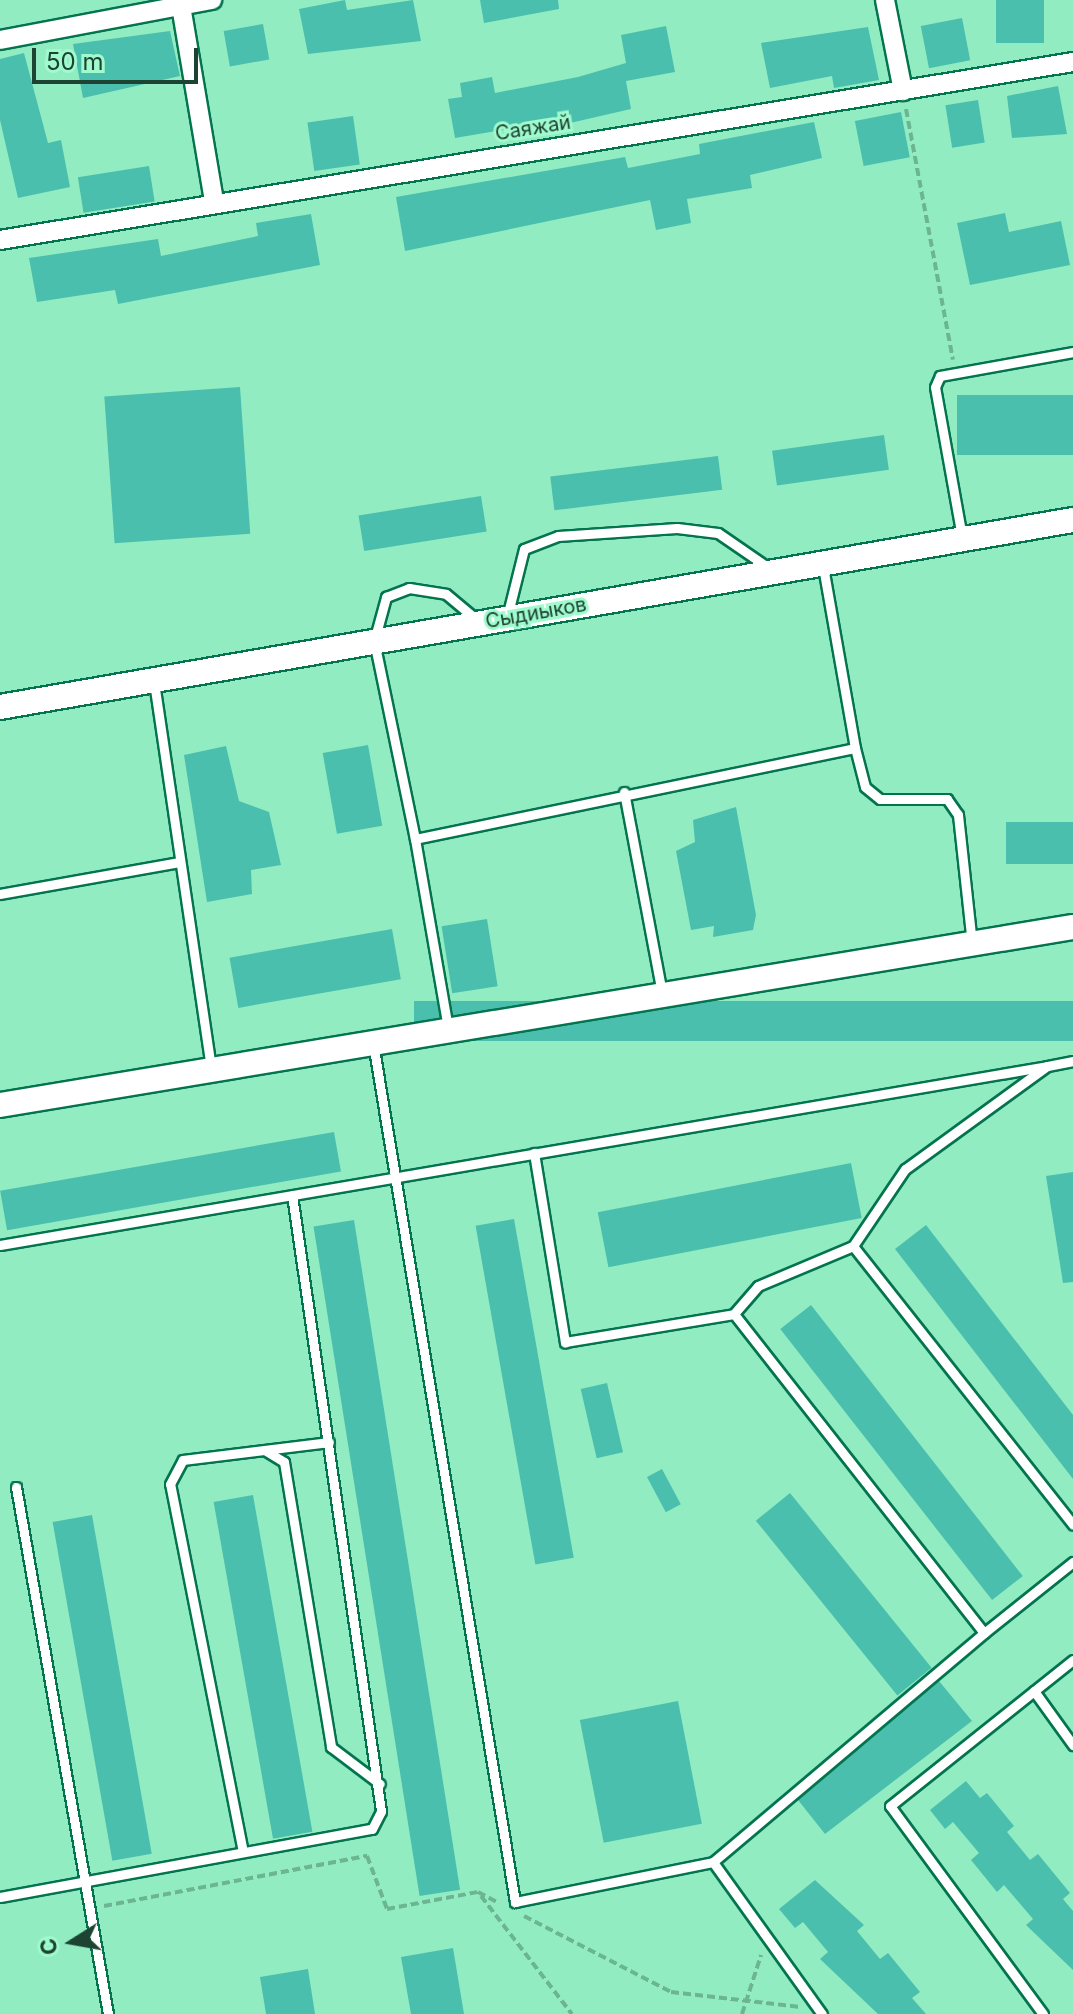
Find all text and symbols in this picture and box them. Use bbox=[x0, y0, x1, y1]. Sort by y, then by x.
scale bar bbox=[36, 32, 202, 82]
text: 50 m bbox=[46, 47, 104, 76]
street label: Саяжай bbox=[494, 110, 572, 146]
street label: Сыдиыков bbox=[484, 592, 588, 634]
north arrow bbox=[32, 1902, 112, 1982]
text: С bbox=[34, 1936, 63, 1957]

